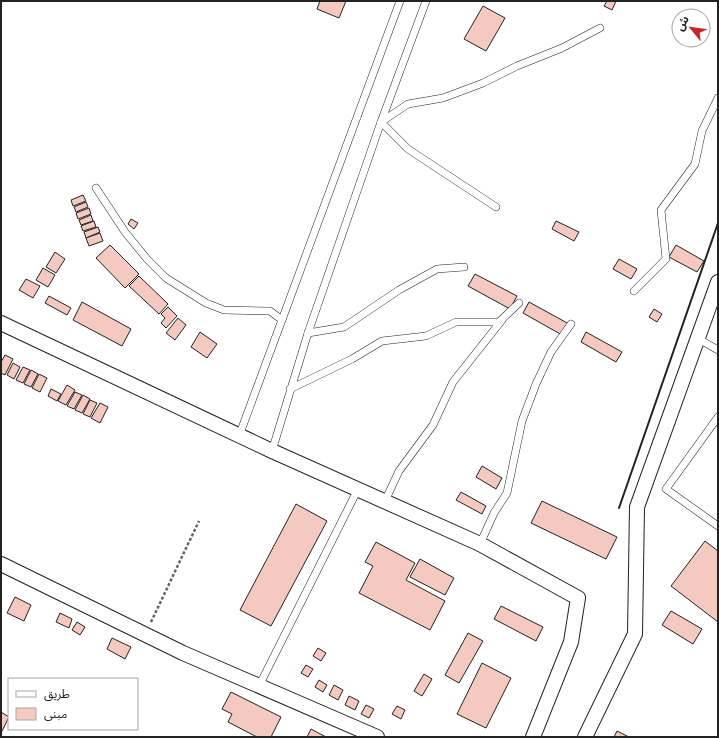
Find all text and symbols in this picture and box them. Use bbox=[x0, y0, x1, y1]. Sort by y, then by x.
north arrow bbox=[671, 8, 711, 48]
text: ش bbox=[673, 14, 692, 33]
legend bbox=[8, 678, 138, 730]
text: طريق bbox=[44, 687, 70, 702]
text: مبنى bbox=[44, 707, 67, 721]

